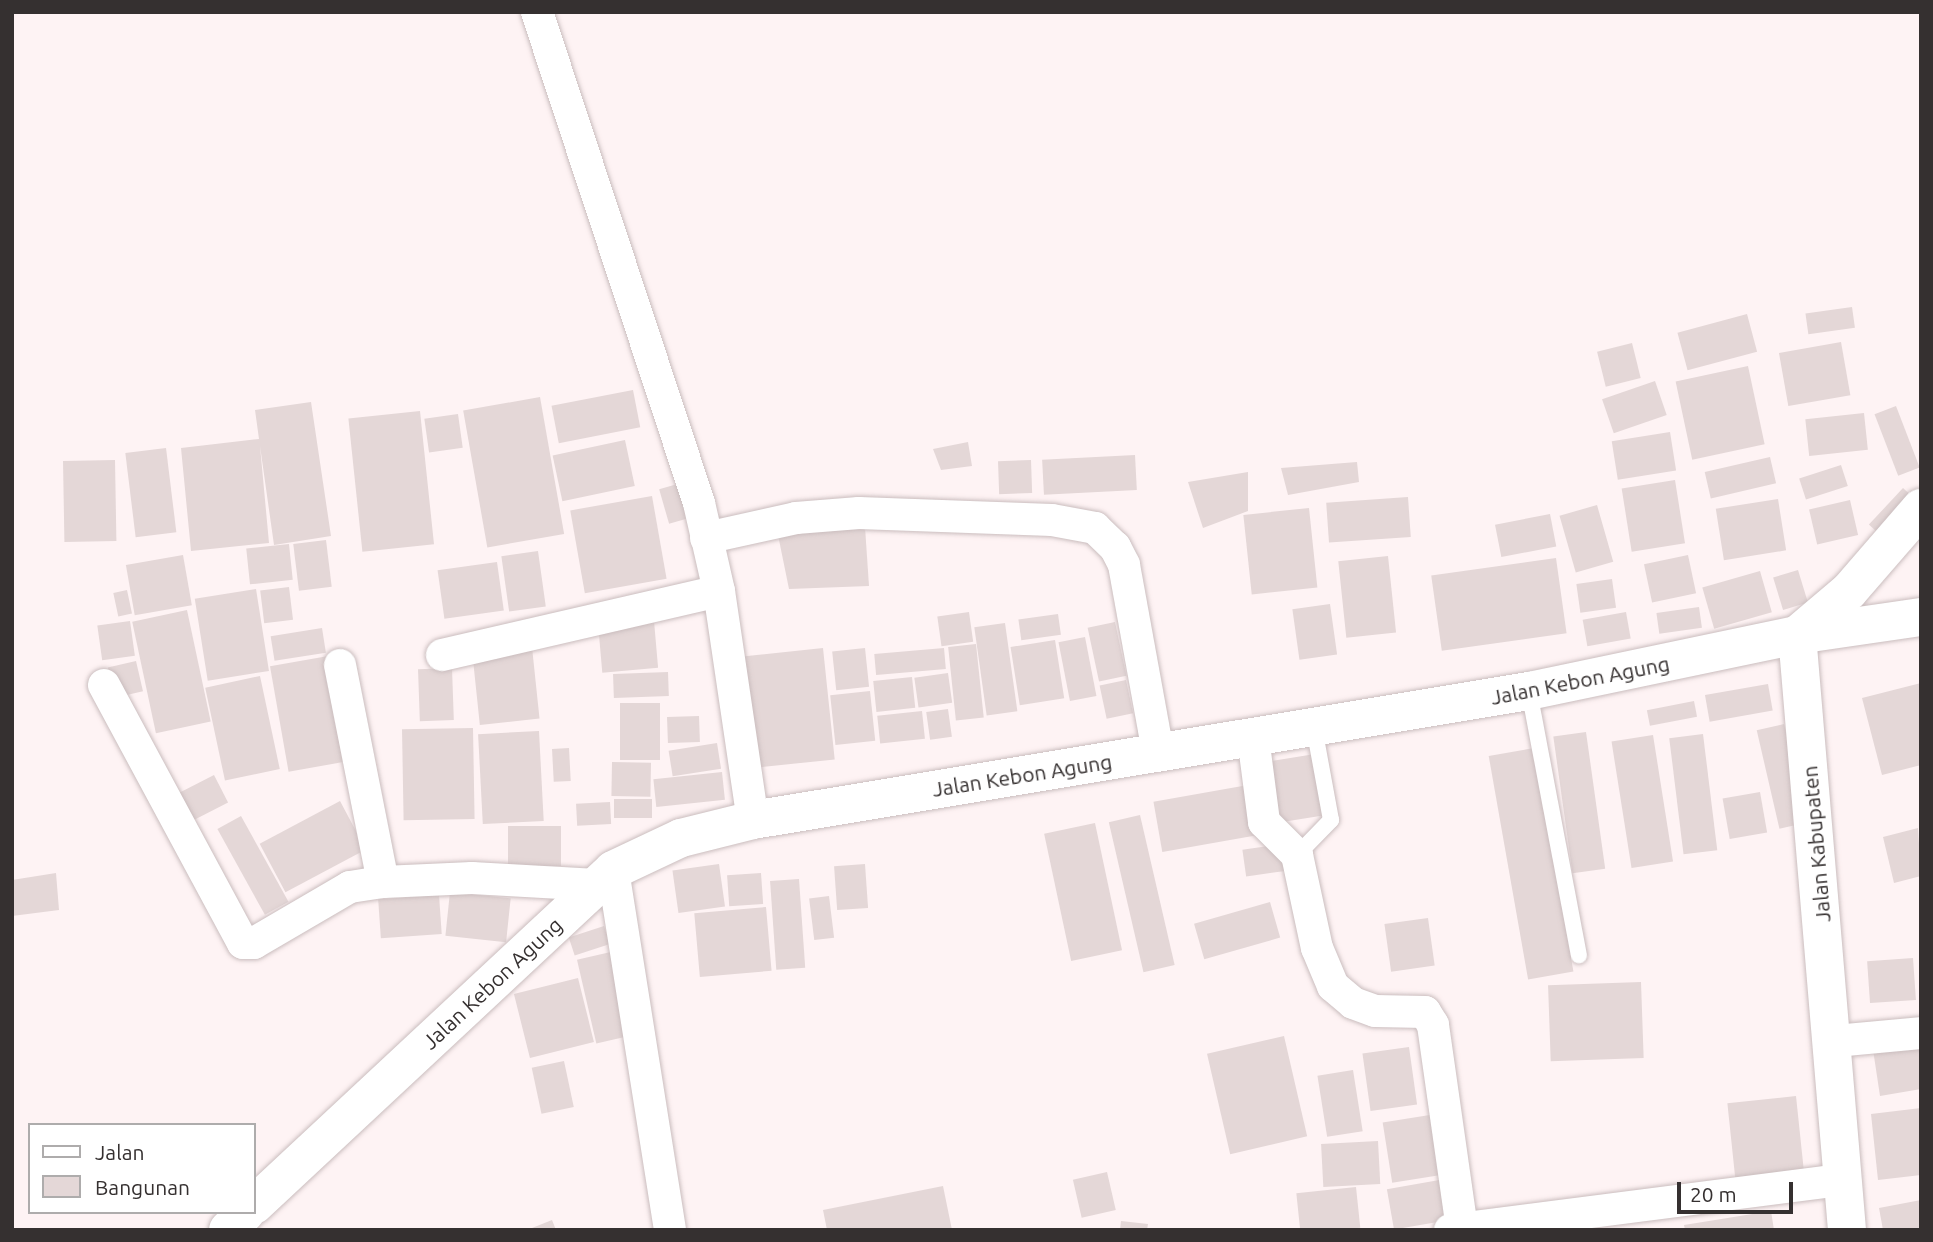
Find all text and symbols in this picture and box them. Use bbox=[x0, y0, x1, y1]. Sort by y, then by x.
street label: Jalan Kebon Agung bbox=[1489, 650, 1671, 710]
street label: Jalan Kebon Agung bbox=[930, 748, 1114, 802]
street label: Jalan Kabupaten bbox=[1797, 765, 1835, 923]
street label: Jalan Kebon Agung bbox=[417, 912, 567, 1054]
legend bbox=[28, 1123, 256, 1214]
text: Jalan bbox=[95, 1140, 144, 1164]
scale bar bbox=[1681, 1168, 1797, 1212]
text: Bangunan bbox=[95, 1175, 190, 1199]
text: 20 m bbox=[1690, 1182, 1737, 1206]

